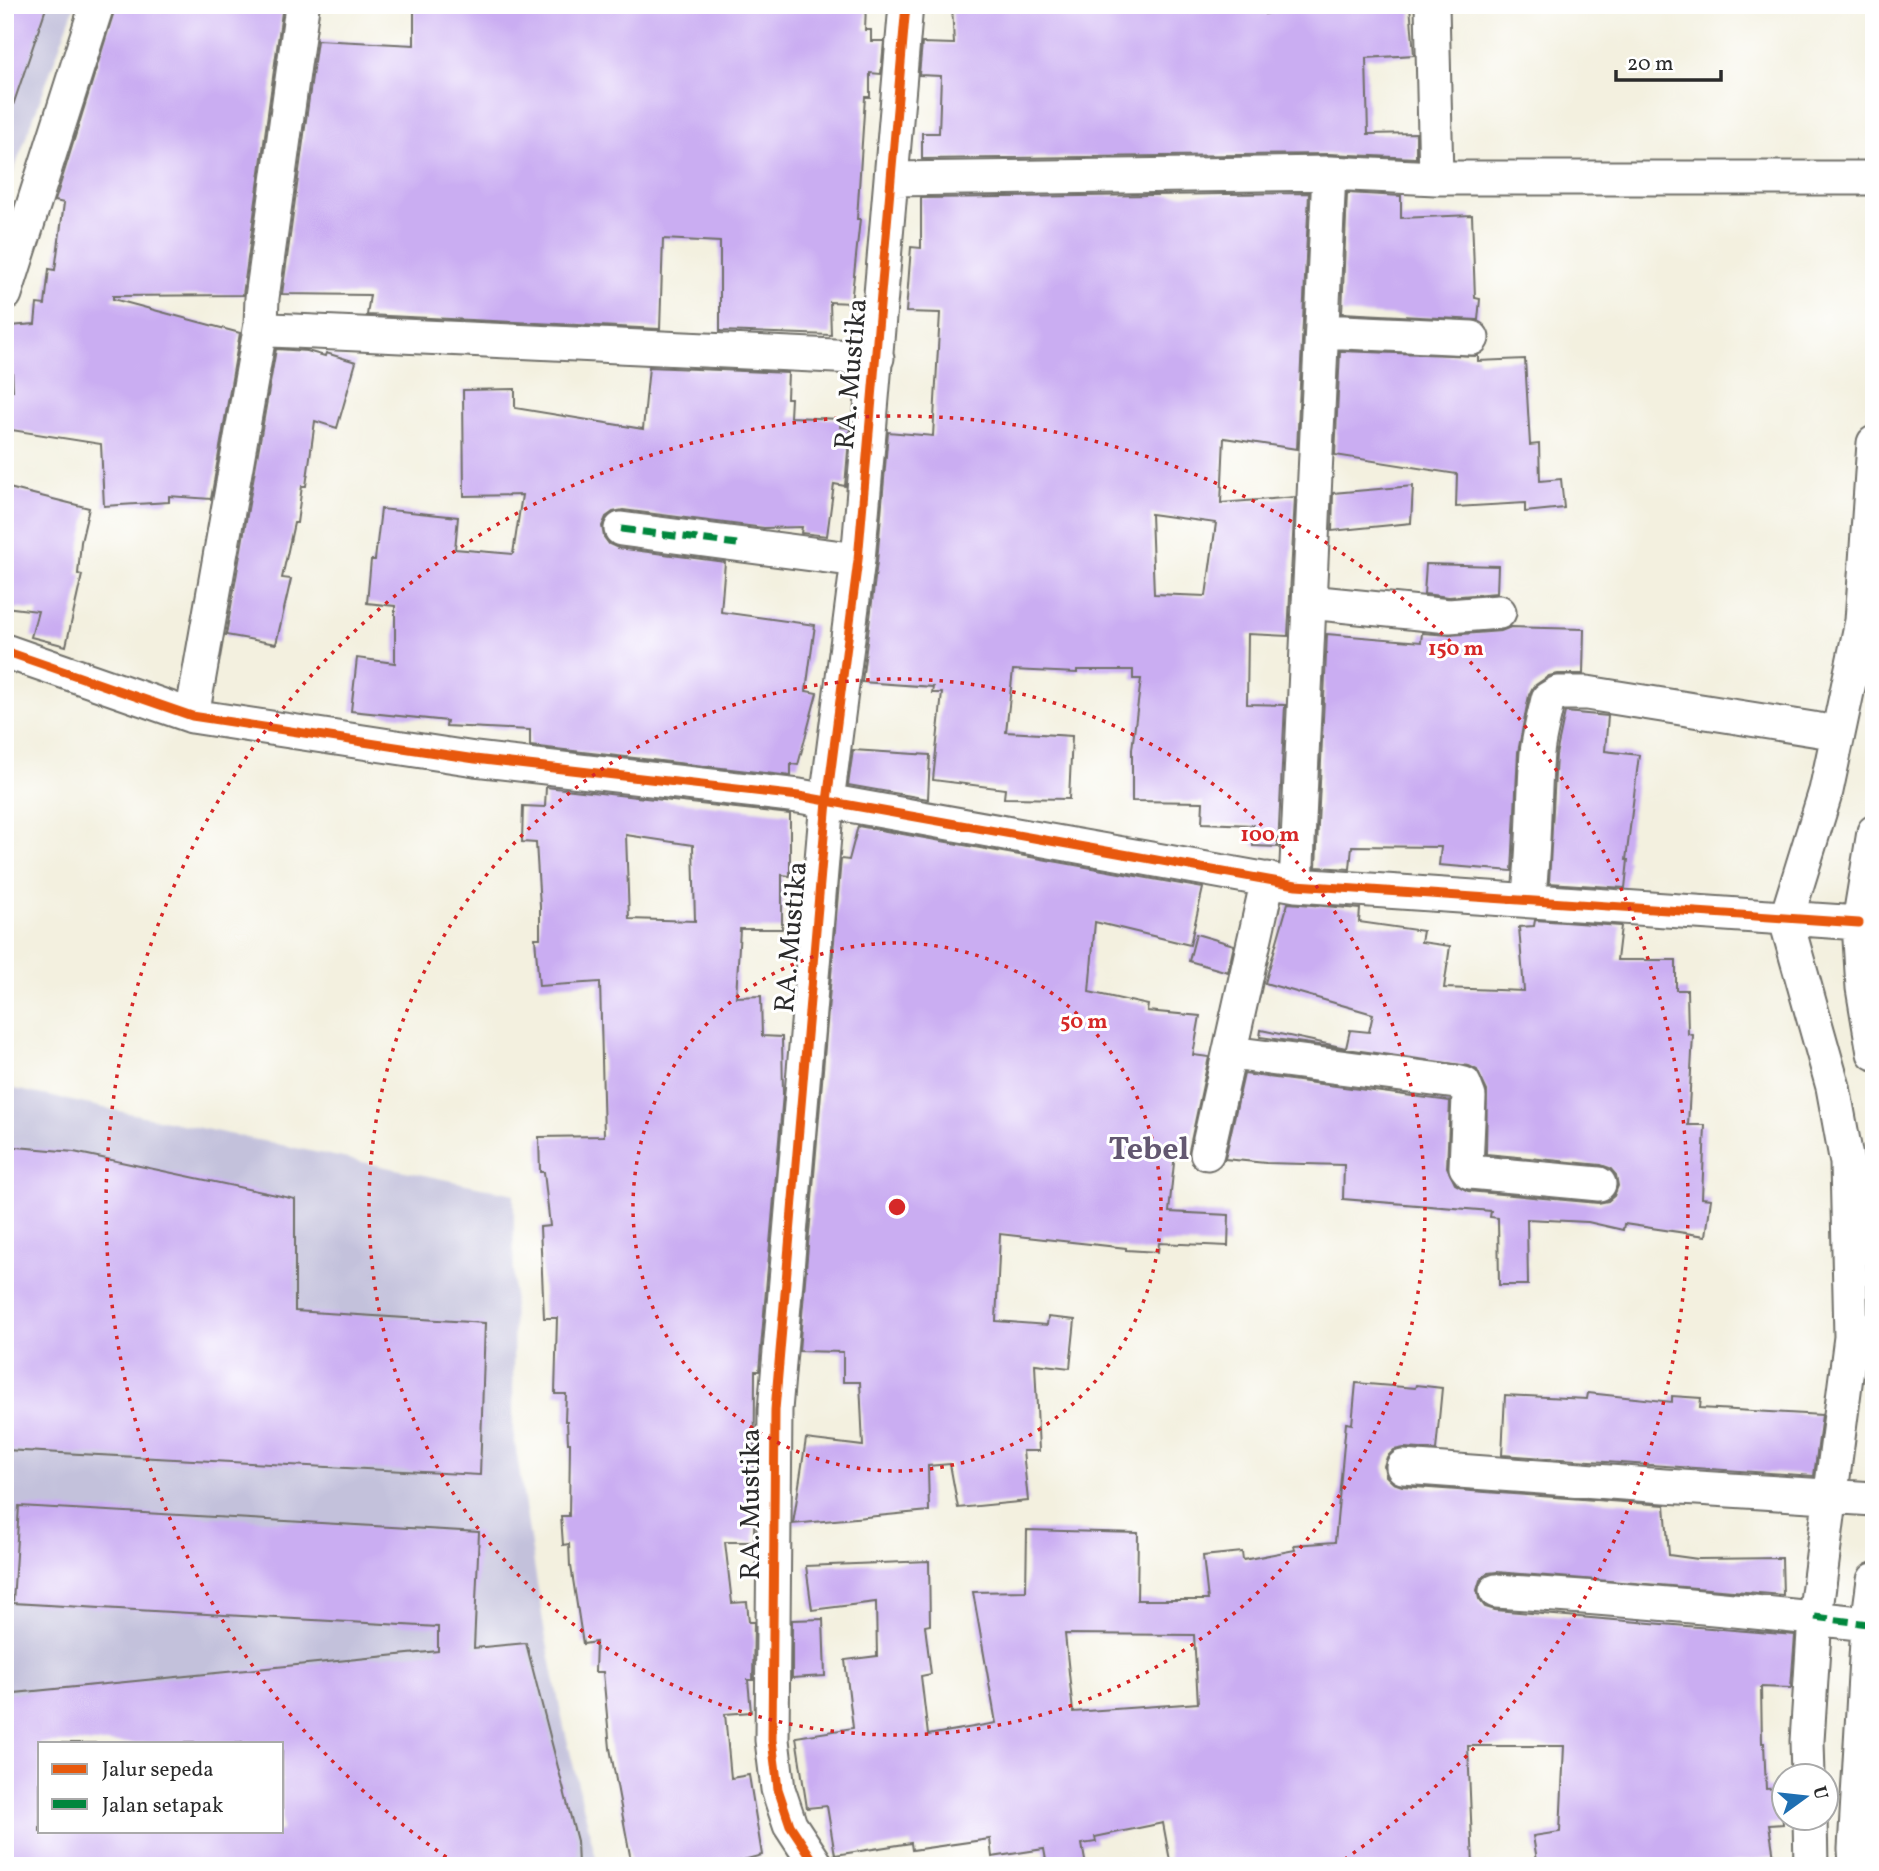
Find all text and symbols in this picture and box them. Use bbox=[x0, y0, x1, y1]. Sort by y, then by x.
scale bar bbox=[1616, 38, 1722, 82]
text: 20 m bbox=[1627, 50, 1673, 79]
street label: RA. Mustika bbox=[826, 297, 878, 451]
text: 150 m bbox=[1428, 635, 1484, 664]
text: 100 m bbox=[1240, 821, 1300, 850]
street label: RA. Mustika bbox=[766, 860, 818, 1014]
text: 50 m bbox=[1060, 1008, 1108, 1037]
district label: Tebel bbox=[1108, 1129, 1190, 1173]
centre of rings bbox=[885, 1195, 909, 1219]
street label: RA. Mustika bbox=[732, 1428, 771, 1580]
legend bbox=[38, 1742, 284, 1832]
text: Jalur sepeda bbox=[102, 1756, 214, 1785]
north arrow bbox=[1770, 1762, 1840, 1832]
text: U bbox=[1805, 1783, 1834, 1803]
text: Jalan setapak bbox=[102, 1792, 224, 1821]

